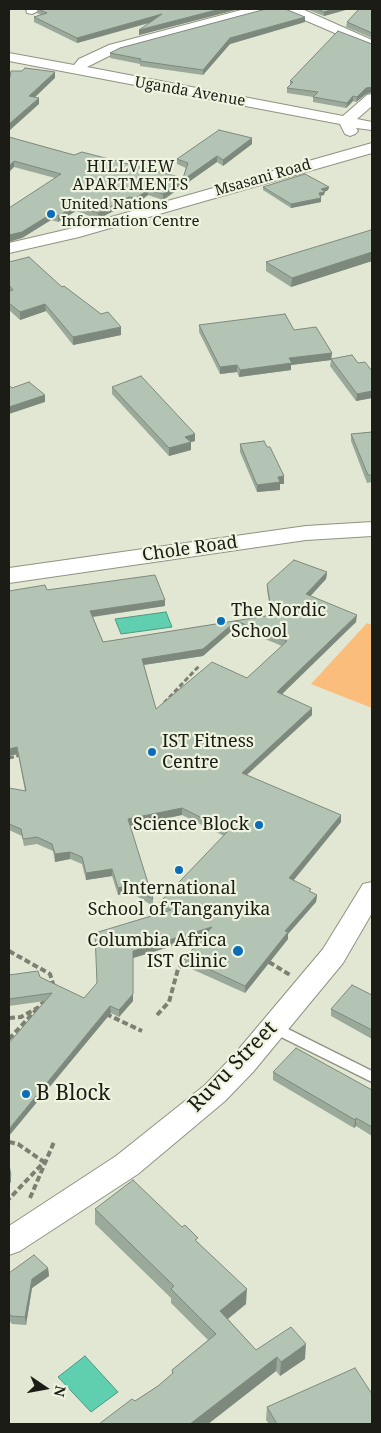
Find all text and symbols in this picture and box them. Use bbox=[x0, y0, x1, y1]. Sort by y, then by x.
street label: Uganda Avenue bbox=[133, 73, 247, 111]
street label: Msasani Road bbox=[213, 156, 313, 200]
district label: HILLVIEW APARTMENTS bbox=[71, 157, 191, 195]
place label: United Nations Information Centre bbox=[61, 196, 200, 231]
marker: United Nations Information Centre bbox=[45, 208, 57, 220]
street label: Chole Road bbox=[141, 532, 239, 566]
place label: The Nordic School bbox=[231, 600, 326, 642]
marker: The Nordic School bbox=[215, 615, 227, 627]
place label: IST Fitness Centre bbox=[162, 731, 254, 774]
marker: IST Fitness Centre bbox=[146, 746, 158, 758]
place label: Science Block bbox=[133, 814, 249, 836]
marker: Science Block bbox=[253, 819, 265, 831]
marker: International School of Tanganyika bbox=[173, 864, 185, 876]
place label: International School of Tanganyika bbox=[88, 878, 270, 921]
place label: Columbia Africa IST Clinic bbox=[87, 930, 227, 972]
marker: Columbia Africa IST Clinic bbox=[231, 944, 245, 958]
street label: Ruvu Street bbox=[183, 1016, 283, 1118]
place label: B Block bbox=[36, 1081, 110, 1107]
marker: B Block bbox=[20, 1088, 32, 1100]
north arrow bbox=[20, 1363, 70, 1413]
text: N bbox=[50, 1384, 71, 1399]

